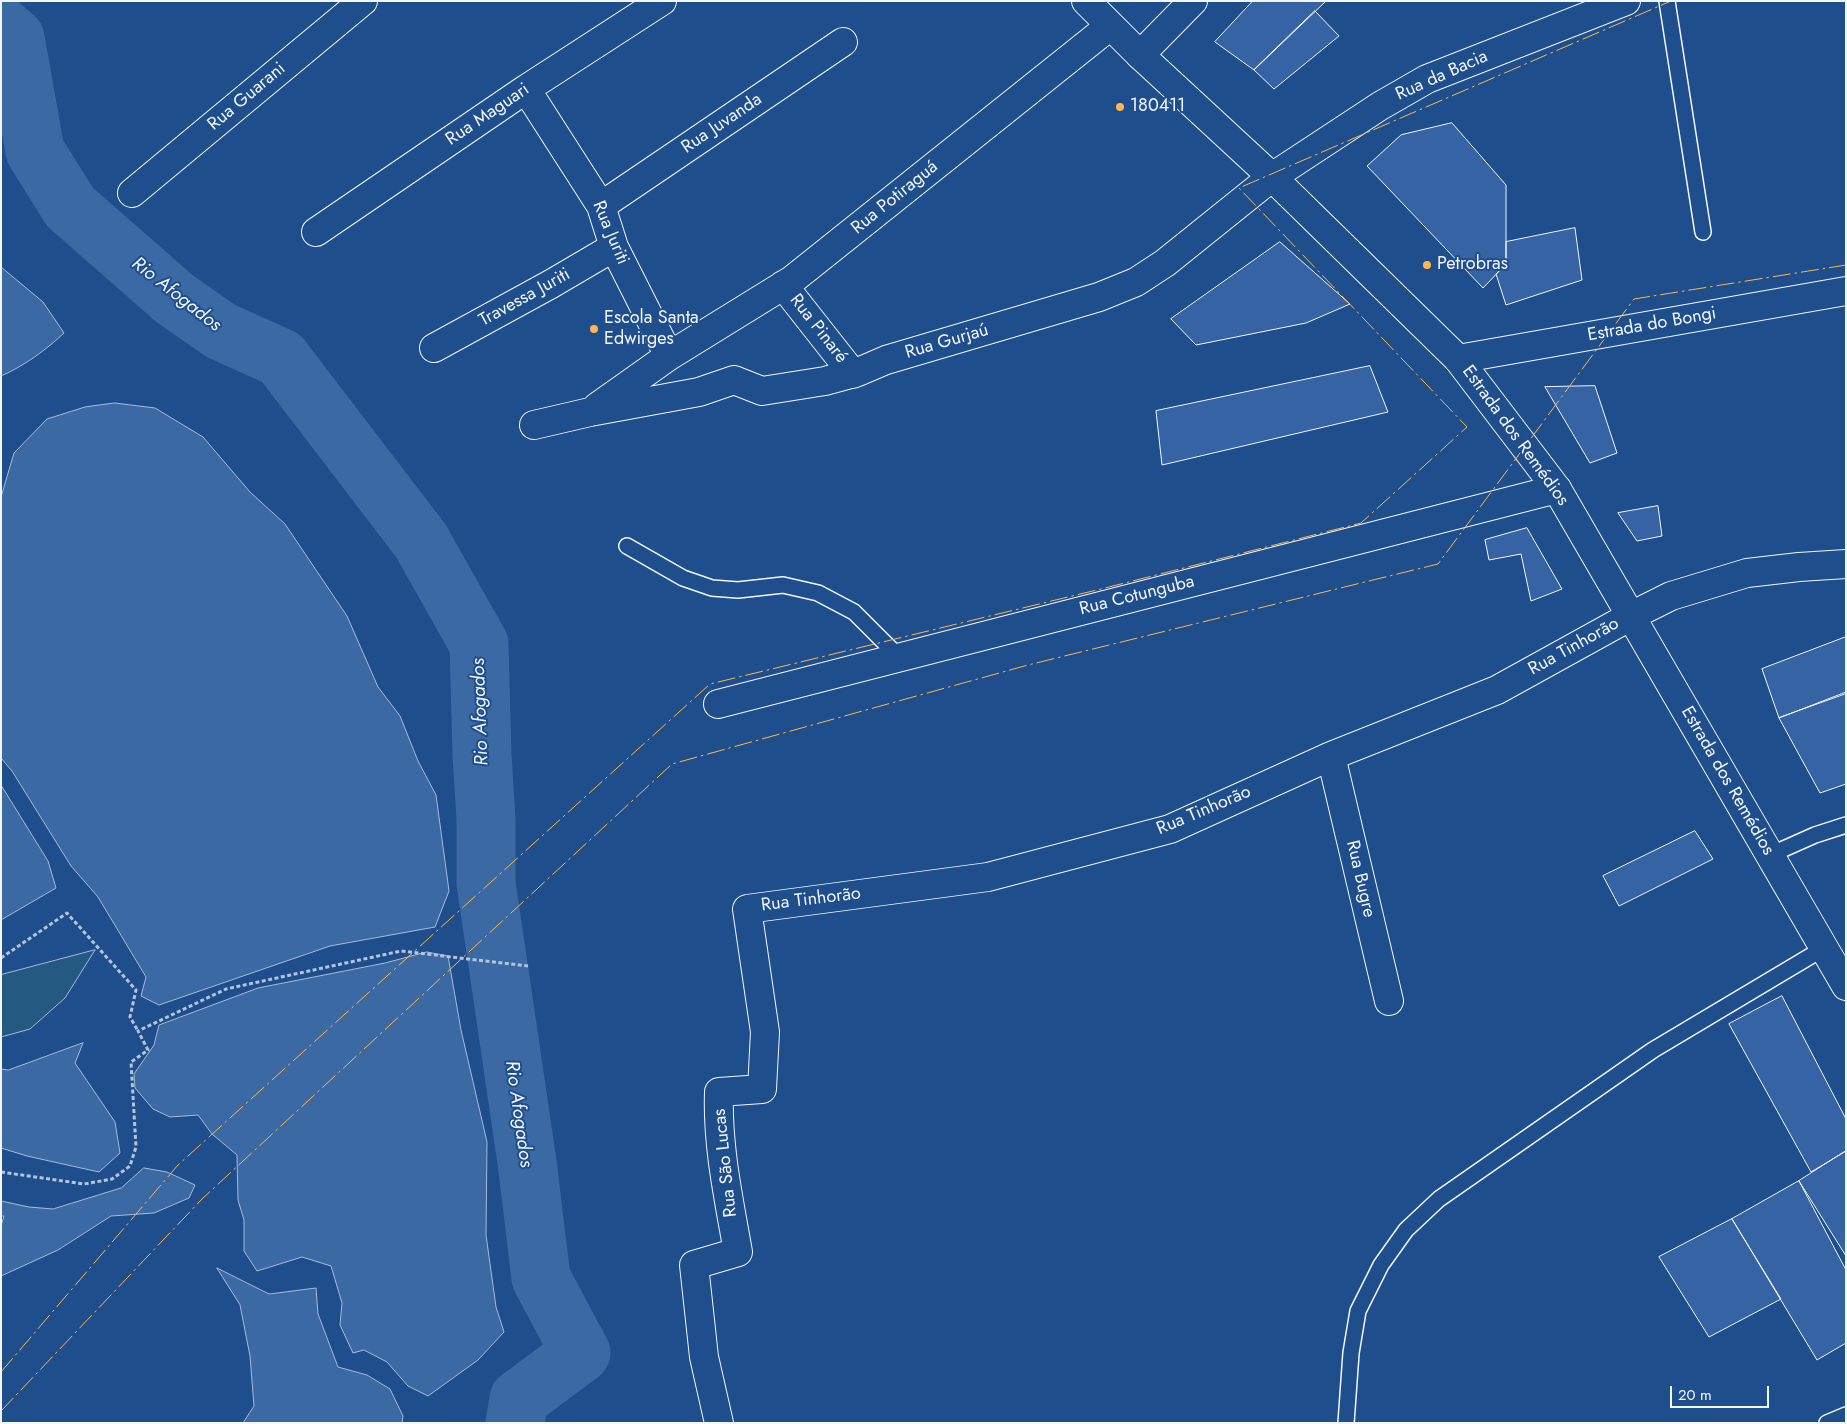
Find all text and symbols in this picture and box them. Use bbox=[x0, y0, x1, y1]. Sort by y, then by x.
street label: Rua da Bacia bbox=[1393, 46, 1491, 106]
street label: Rua Guarani bbox=[204, 58, 290, 136]
street label: Rua Maguari bbox=[442, 79, 534, 151]
street label: Rua Juvanda bbox=[678, 89, 766, 159]
place label: 180411 bbox=[1130, 96, 1185, 118]
marker: 180411 bbox=[1114, 101, 1126, 113]
street label: Rua Potiraguá bbox=[847, 157, 943, 239]
street label: Rua Juriti bbox=[587, 198, 633, 268]
water label: Rio Afogados bbox=[127, 253, 225, 337]
place label: Petrobras bbox=[1437, 254, 1508, 276]
marker: Petrobras bbox=[1421, 259, 1433, 271]
street label: Travessa Juriti bbox=[476, 264, 574, 332]
street label: Rua Pinaré bbox=[784, 290, 852, 368]
street label: Estrada do Bongi bbox=[1586, 303, 1718, 347]
place label: Escola Santa Edwirges bbox=[604, 308, 699, 350]
street label: Rua Gurjaú bbox=[903, 320, 991, 364]
marker: Escola Santa Edwirges bbox=[588, 323, 600, 335]
street label: Estrada dos Remédios bbox=[1457, 362, 1573, 510]
street label: Rua Cotunguba bbox=[1077, 571, 1197, 621]
street label: Rua Tinhorão bbox=[1525, 613, 1623, 681]
water label: Rio Afogados bbox=[468, 658, 494, 766]
street label: Estrada dos Remédios bbox=[1676, 703, 1778, 859]
street label: Rua Tinhorão bbox=[1154, 782, 1254, 840]
street label: Rua Bugre bbox=[1341, 838, 1379, 920]
street label: Rua Tinhorão bbox=[760, 883, 862, 917]
water label: Rio Afogados bbox=[499, 1059, 537, 1169]
street label: Rua São Lucas bbox=[710, 1108, 742, 1218]
scale bar bbox=[1672, 1376, 1771, 1408]
text: 20 m bbox=[1678, 1384, 1712, 1406]

